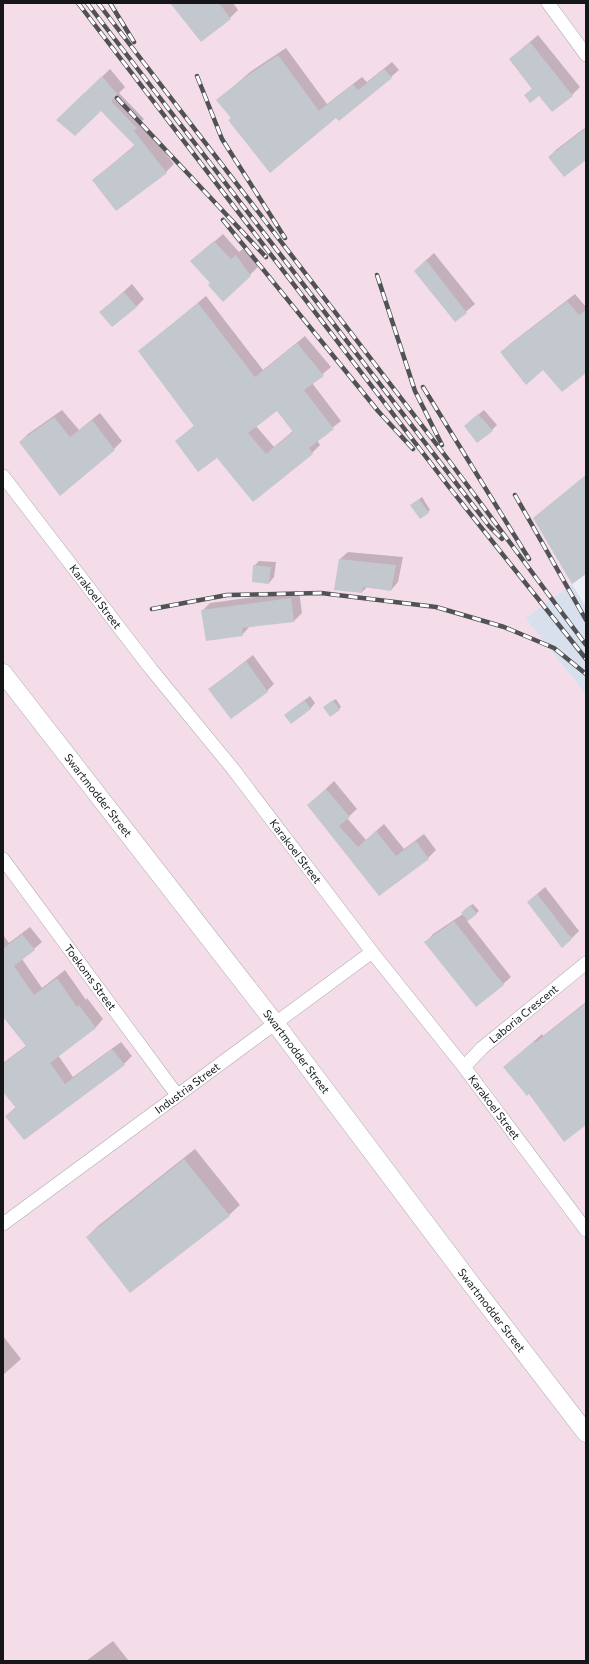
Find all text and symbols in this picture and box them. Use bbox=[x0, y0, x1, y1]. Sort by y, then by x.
street label: Karakoel Street bbox=[67, 562, 125, 631]
street label: Swartmodder Street bbox=[62, 751, 135, 840]
street label: Karakoel Street bbox=[267, 816, 325, 886]
street label: Toekoms Street bbox=[62, 941, 120, 1013]
street label: Laboria Crescent bbox=[486, 981, 561, 1045]
street label: Swartmodder Street bbox=[261, 1007, 333, 1096]
street label: Industria Street bbox=[152, 1059, 223, 1116]
street label: Karakoel Street bbox=[466, 1072, 523, 1142]
street label: Swartmodder Street bbox=[456, 1266, 528, 1355]

